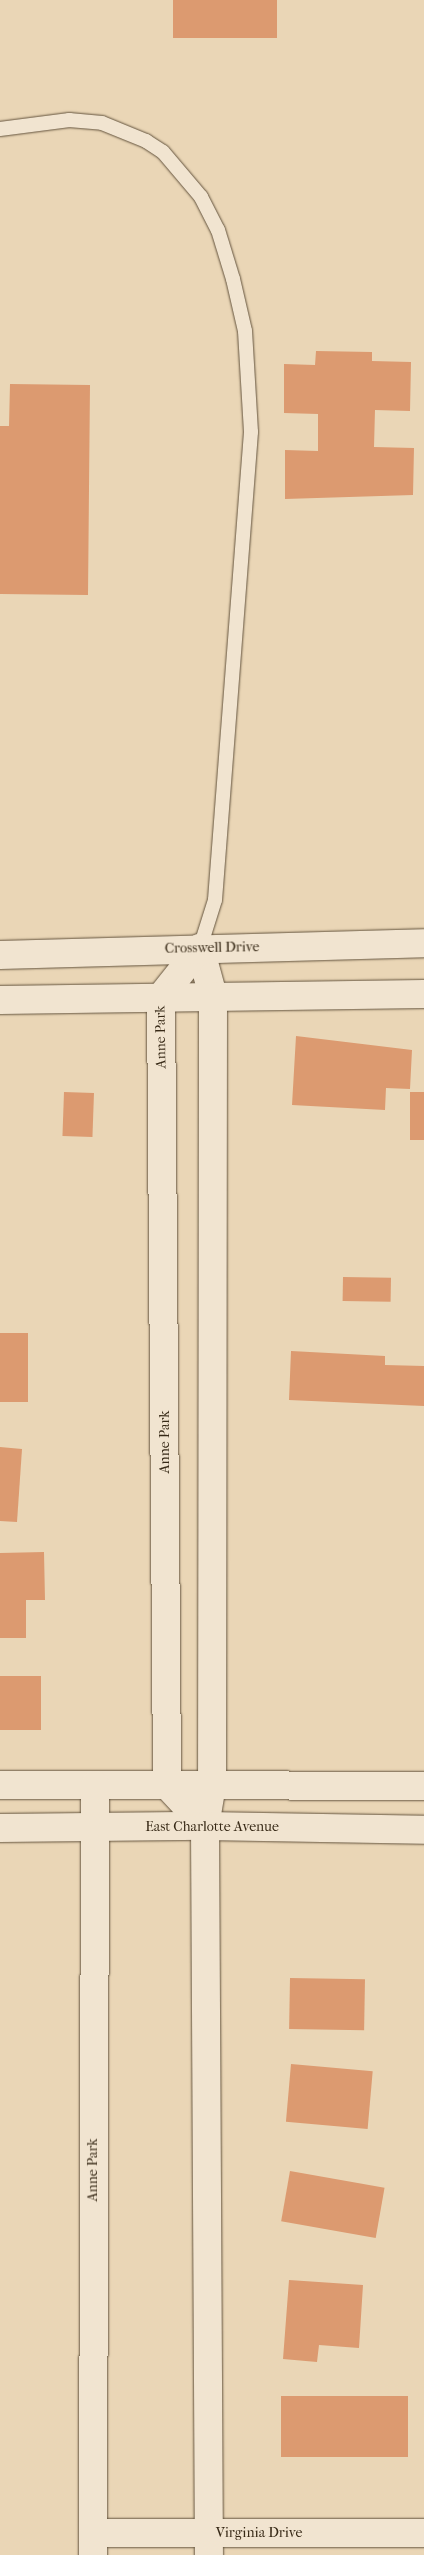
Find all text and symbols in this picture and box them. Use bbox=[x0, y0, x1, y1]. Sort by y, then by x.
street label: Crosswell Drive bbox=[165, 939, 259, 957]
street label: Anne Park bbox=[152, 1005, 170, 1069]
street label: Anne Park bbox=[157, 1410, 173, 1474]
street label: East Charlotte Avenue bbox=[145, 1819, 279, 1835]
street label: Anne Park bbox=[85, 2138, 101, 2202]
street label: Virginia Drive bbox=[216, 2525, 302, 2541]

